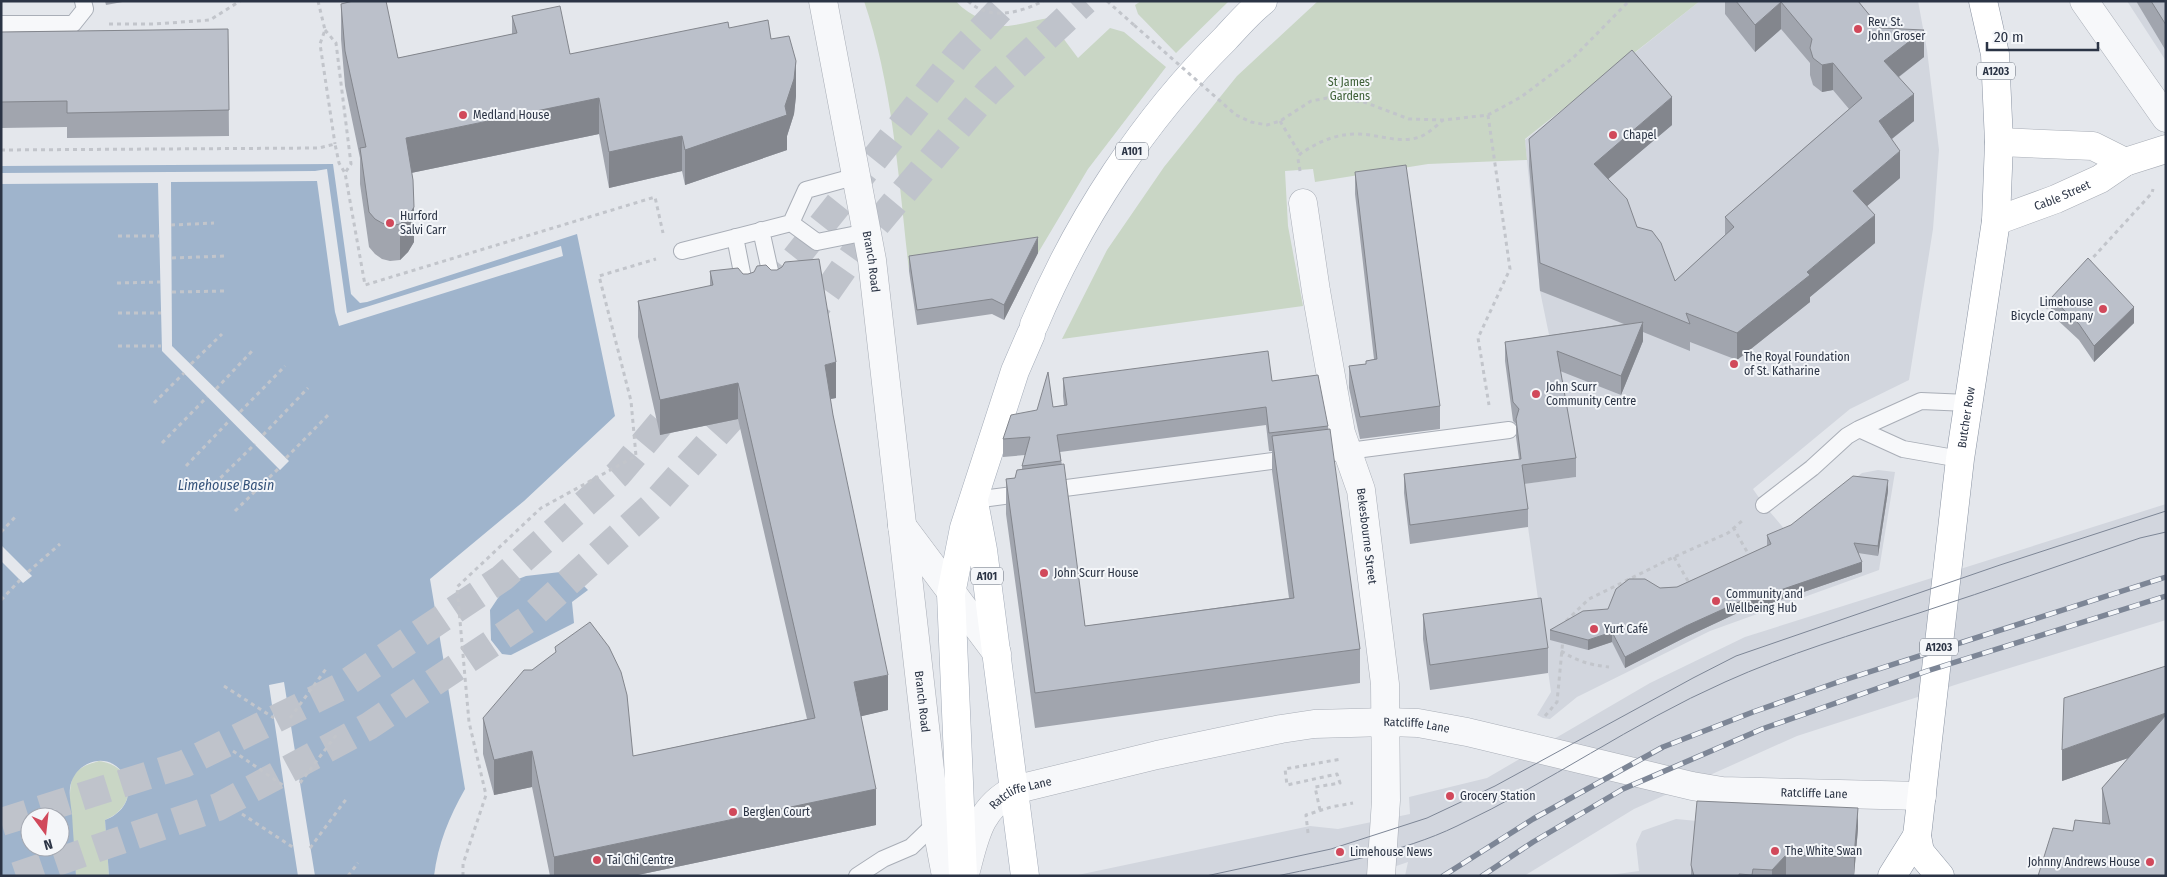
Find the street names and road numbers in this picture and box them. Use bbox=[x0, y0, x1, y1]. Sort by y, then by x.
road number: A1203 bbox=[1977, 62, 2015, 80]
road number: A101 bbox=[1116, 142, 1148, 160]
street label: Cable Street bbox=[2032, 177, 2093, 213]
street label: Branch Road bbox=[860, 230, 883, 293]
street label: Butcher Row bbox=[1955, 386, 1978, 449]
street label: Bekesbourne Street bbox=[1354, 487, 1380, 585]
road number: A101 bbox=[971, 568, 1003, 584]
road number: A1203 bbox=[1920, 638, 1958, 656]
street label: Branch Road bbox=[912, 670, 933, 733]
street label: Ratcliffe Lane bbox=[1383, 715, 1451, 736]
street label: Ratcliffe Lane bbox=[986, 774, 1053, 812]
street label: Ratcliffe Lane bbox=[1780, 785, 1848, 801]

